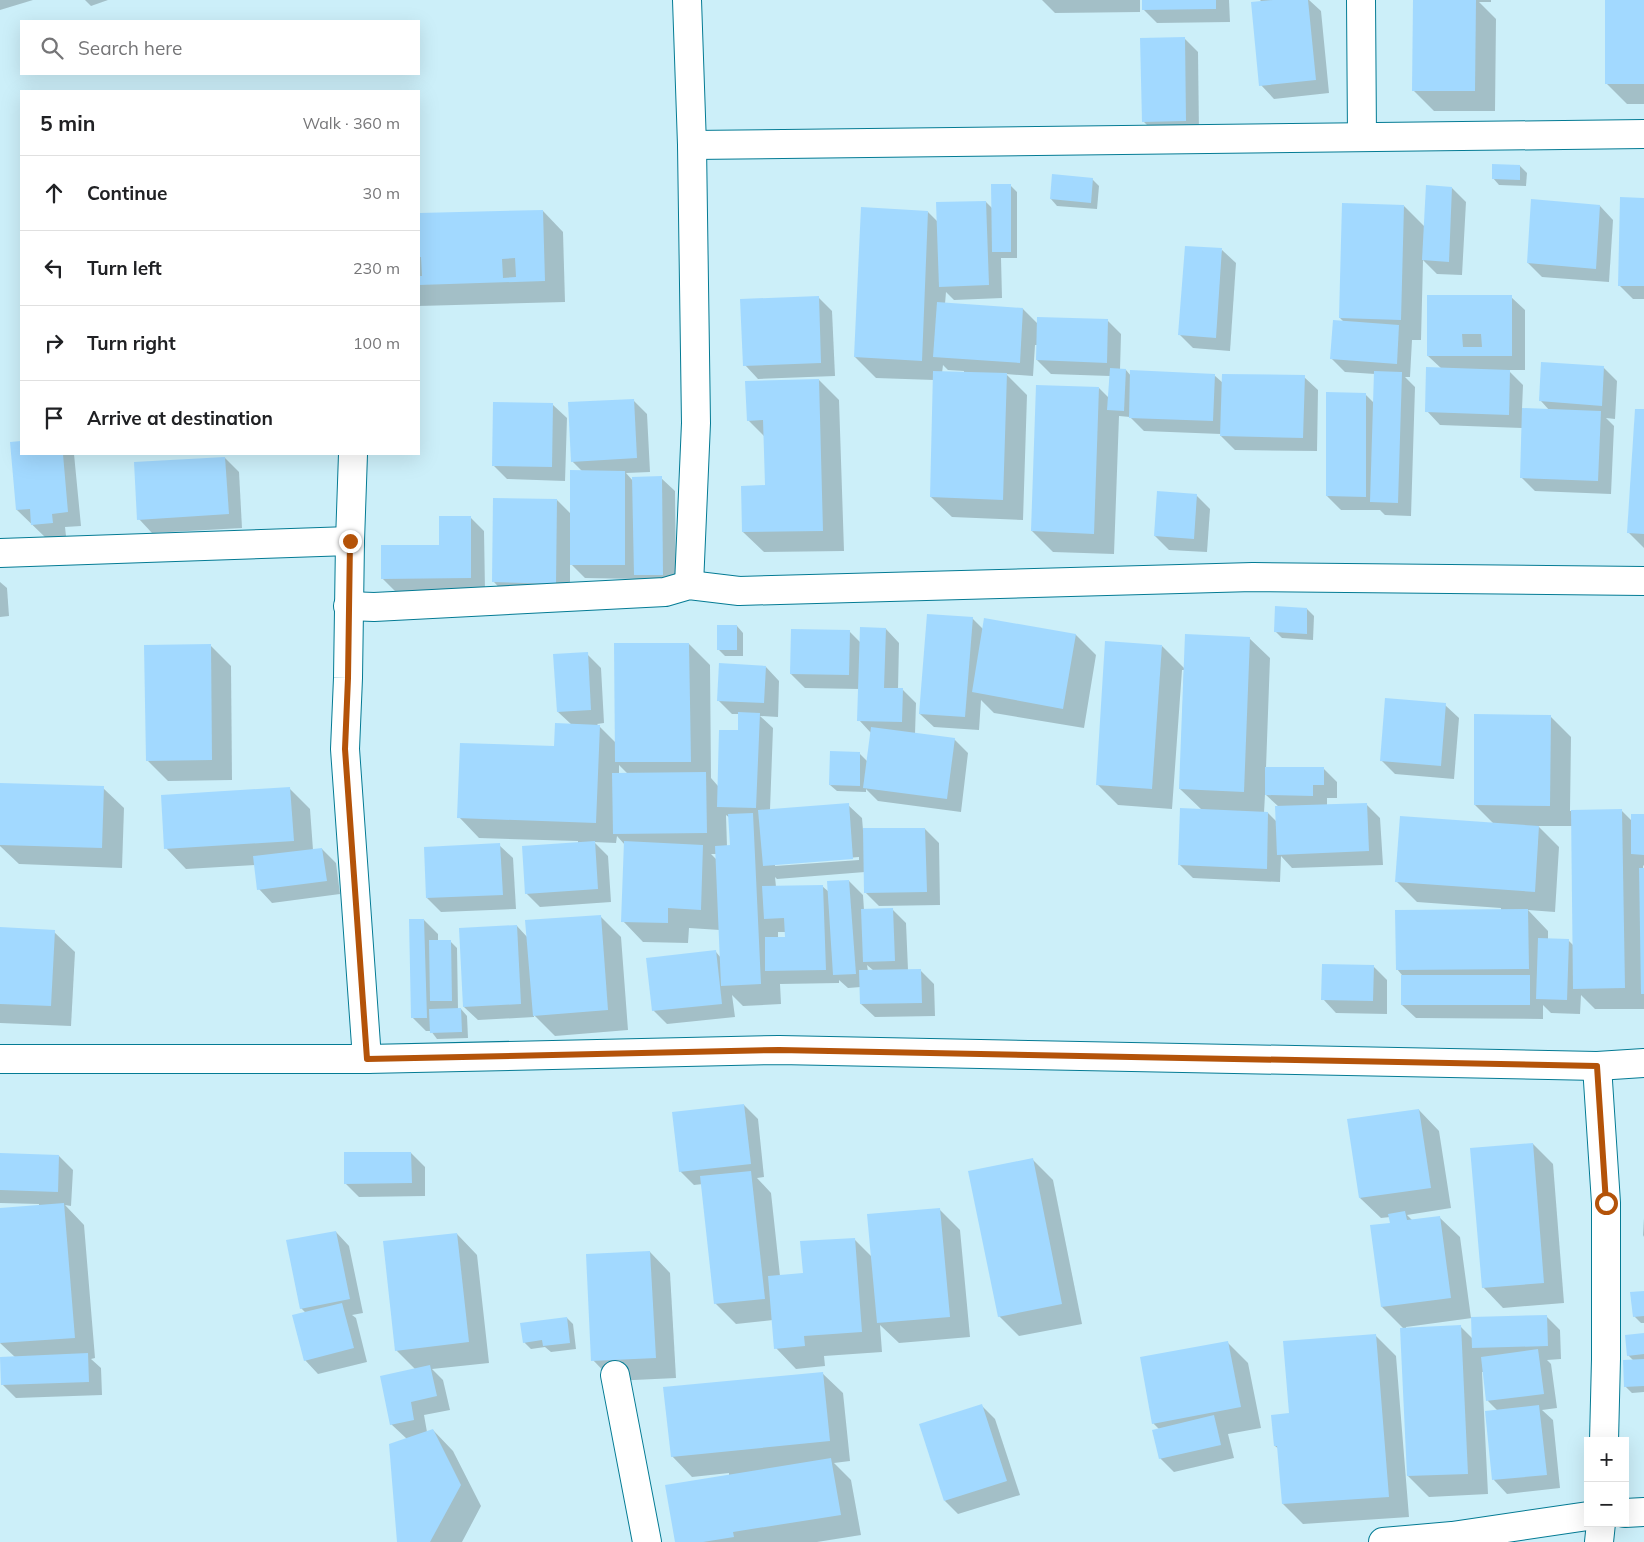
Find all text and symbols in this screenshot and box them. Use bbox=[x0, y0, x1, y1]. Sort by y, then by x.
search box bbox=[20, 20, 420, 75]
icon: search bbox=[38, 34, 66, 62]
text: Search here bbox=[78, 36, 182, 60]
text: 5 min bbox=[40, 110, 95, 136]
text: Walk · 360 m bbox=[302, 113, 400, 133]
icon: ahead bbox=[40, 179, 68, 207]
text: Continue bbox=[87, 181, 167, 205]
text: 30 m bbox=[363, 183, 400, 203]
icon: left bbox=[40, 254, 68, 282]
text: Turn left bbox=[87, 256, 162, 280]
text: 230 m bbox=[353, 258, 400, 278]
icon: right bbox=[40, 329, 68, 357]
text: Turn right bbox=[87, 331, 176, 355]
text: 100 m bbox=[353, 333, 400, 353]
icon: arrive bbox=[40, 404, 68, 432]
text: Arrive at destination bbox=[87, 406, 273, 430]
route end bbox=[339, 530, 362, 553]
route start bbox=[1595, 1192, 1618, 1215]
map controls bbox=[1584, 1437, 1629, 1527]
button: + bbox=[1584, 1437, 1629, 1482]
button: − bbox=[1584, 1482, 1629, 1527]

